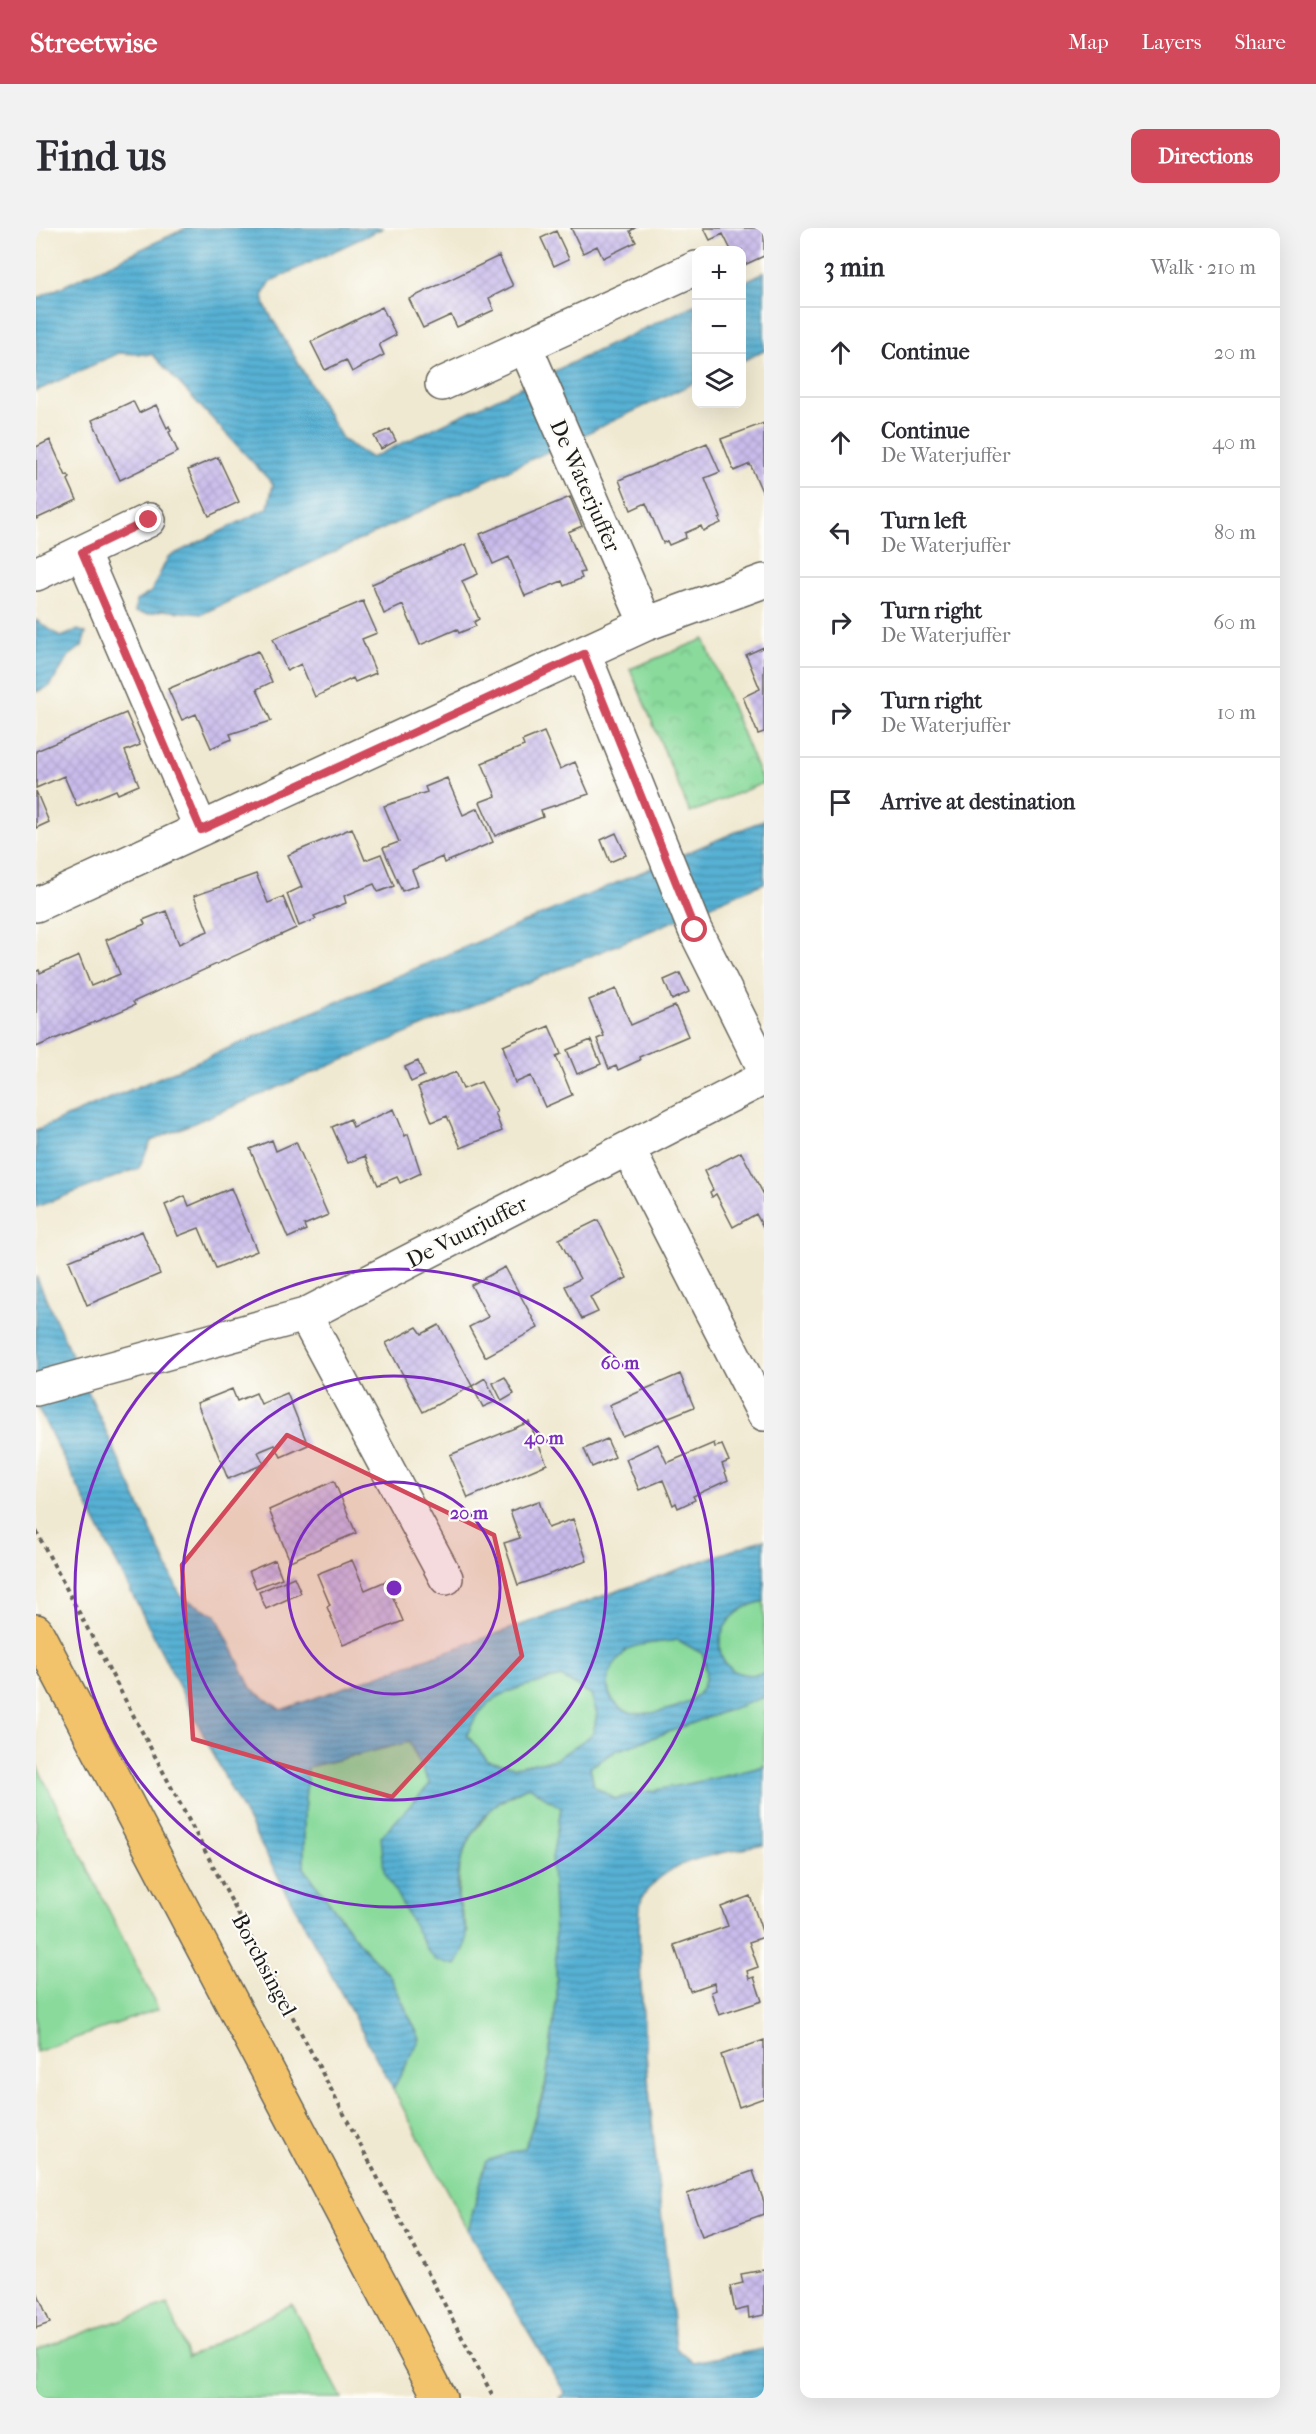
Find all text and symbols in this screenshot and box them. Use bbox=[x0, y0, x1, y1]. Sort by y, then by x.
text: Streetwise bbox=[30, 26, 157, 59]
text: Map bbox=[1068, 30, 1109, 54]
text: Layers bbox=[1142, 30, 1201, 54]
text: Share bbox=[1234, 30, 1286, 54]
button: Directions bbox=[1131, 129, 1280, 183]
text: Find us bbox=[36, 132, 166, 181]
map controls bbox=[692, 246, 746, 408]
button: + bbox=[692, 246, 746, 300]
text: 3 min bbox=[824, 252, 885, 283]
text: Walk · 210 m bbox=[1151, 256, 1256, 279]
button: − bbox=[692, 300, 746, 354]
icon: ahead bbox=[824, 336, 857, 369]
text: Continue bbox=[881, 339, 970, 365]
text: 20 m bbox=[1214, 341, 1256, 364]
button: layers bbox=[692, 354, 746, 408]
street label: De Waterjuffer bbox=[544, 416, 626, 557]
text: Continue bbox=[881, 418, 970, 444]
icon: ahead bbox=[824, 426, 857, 459]
text: 40 m bbox=[1212, 431, 1256, 454]
text: De Waterjuffer bbox=[881, 444, 1010, 467]
route end bbox=[135, 506, 161, 532]
text: Turn left bbox=[881, 508, 967, 534]
icon: left bbox=[824, 516, 857, 549]
text: 80 m bbox=[1214, 521, 1256, 544]
text: De Waterjuffer bbox=[881, 534, 1010, 557]
text: Turn right bbox=[881, 598, 982, 624]
icon: right bbox=[824, 606, 857, 639]
text: 60 m bbox=[1213, 611, 1256, 634]
text: De Waterjuffer bbox=[881, 624, 1010, 647]
text: Turn right bbox=[881, 688, 982, 714]
icon: right bbox=[824, 696, 857, 729]
text: 10 m bbox=[1217, 701, 1256, 724]
text: De Waterjuffer bbox=[881, 714, 1010, 737]
icon: arrive bbox=[824, 786, 857, 819]
text: Arrive at destination bbox=[881, 789, 1075, 815]
route start bbox=[681, 916, 707, 942]
street label: De Vuurjuffer bbox=[402, 1190, 532, 1274]
text: 60 m bbox=[601, 1353, 640, 1374]
text: 40 m bbox=[523, 1428, 565, 1449]
text: 20 m bbox=[450, 1503, 489, 1524]
centre of rings bbox=[384, 1578, 404, 1598]
street label: Borchsingel bbox=[226, 1909, 302, 2021]

